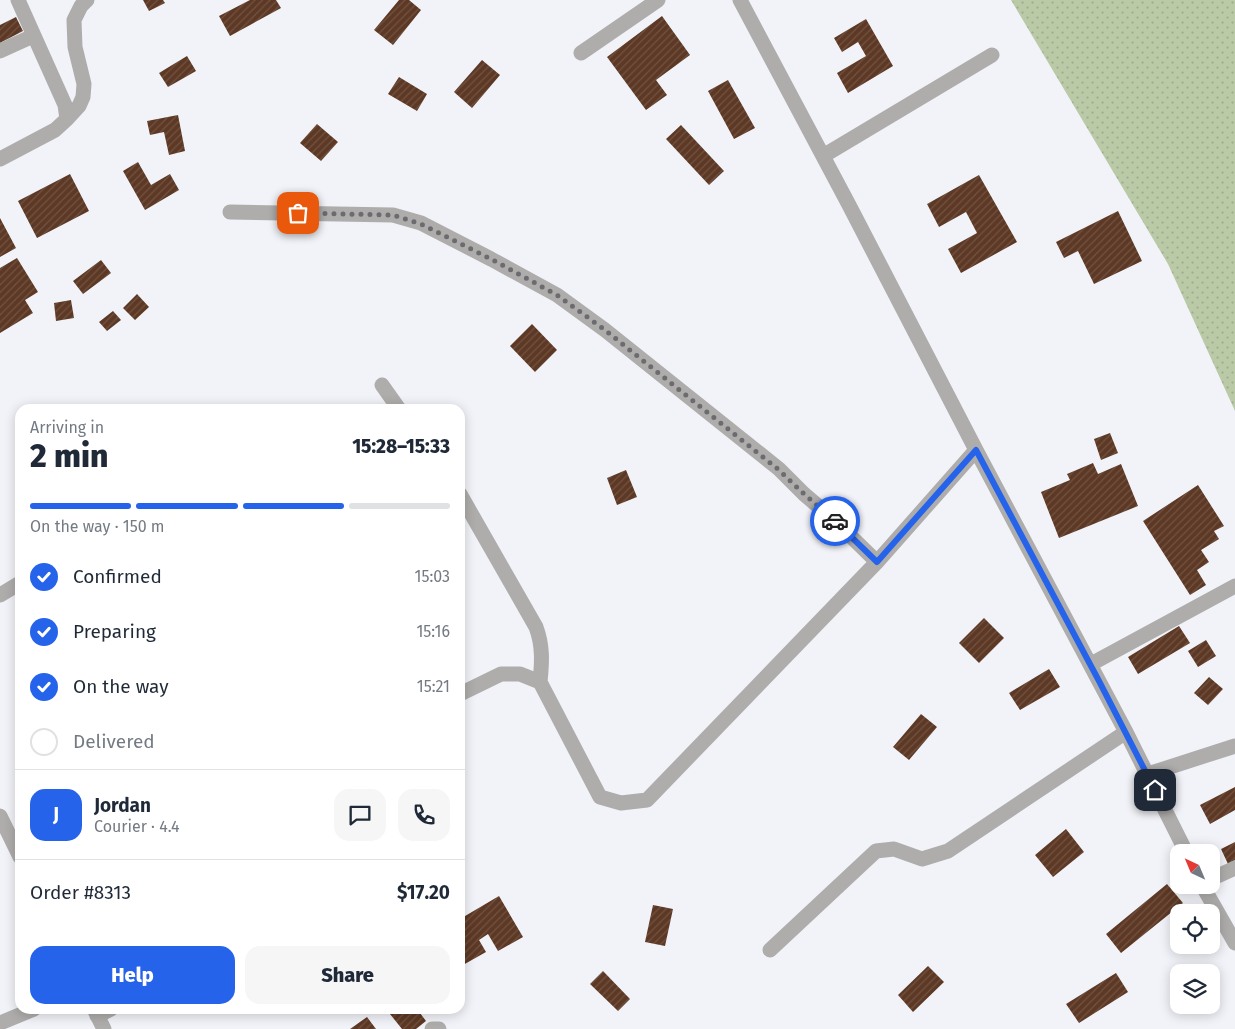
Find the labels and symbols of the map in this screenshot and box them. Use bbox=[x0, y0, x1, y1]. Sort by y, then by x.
pin bbox=[277, 192, 319, 234]
courier bbox=[810, 496, 860, 546]
pin bbox=[1134, 769, 1176, 811]
north arrow bbox=[1170, 844, 1220, 894]

